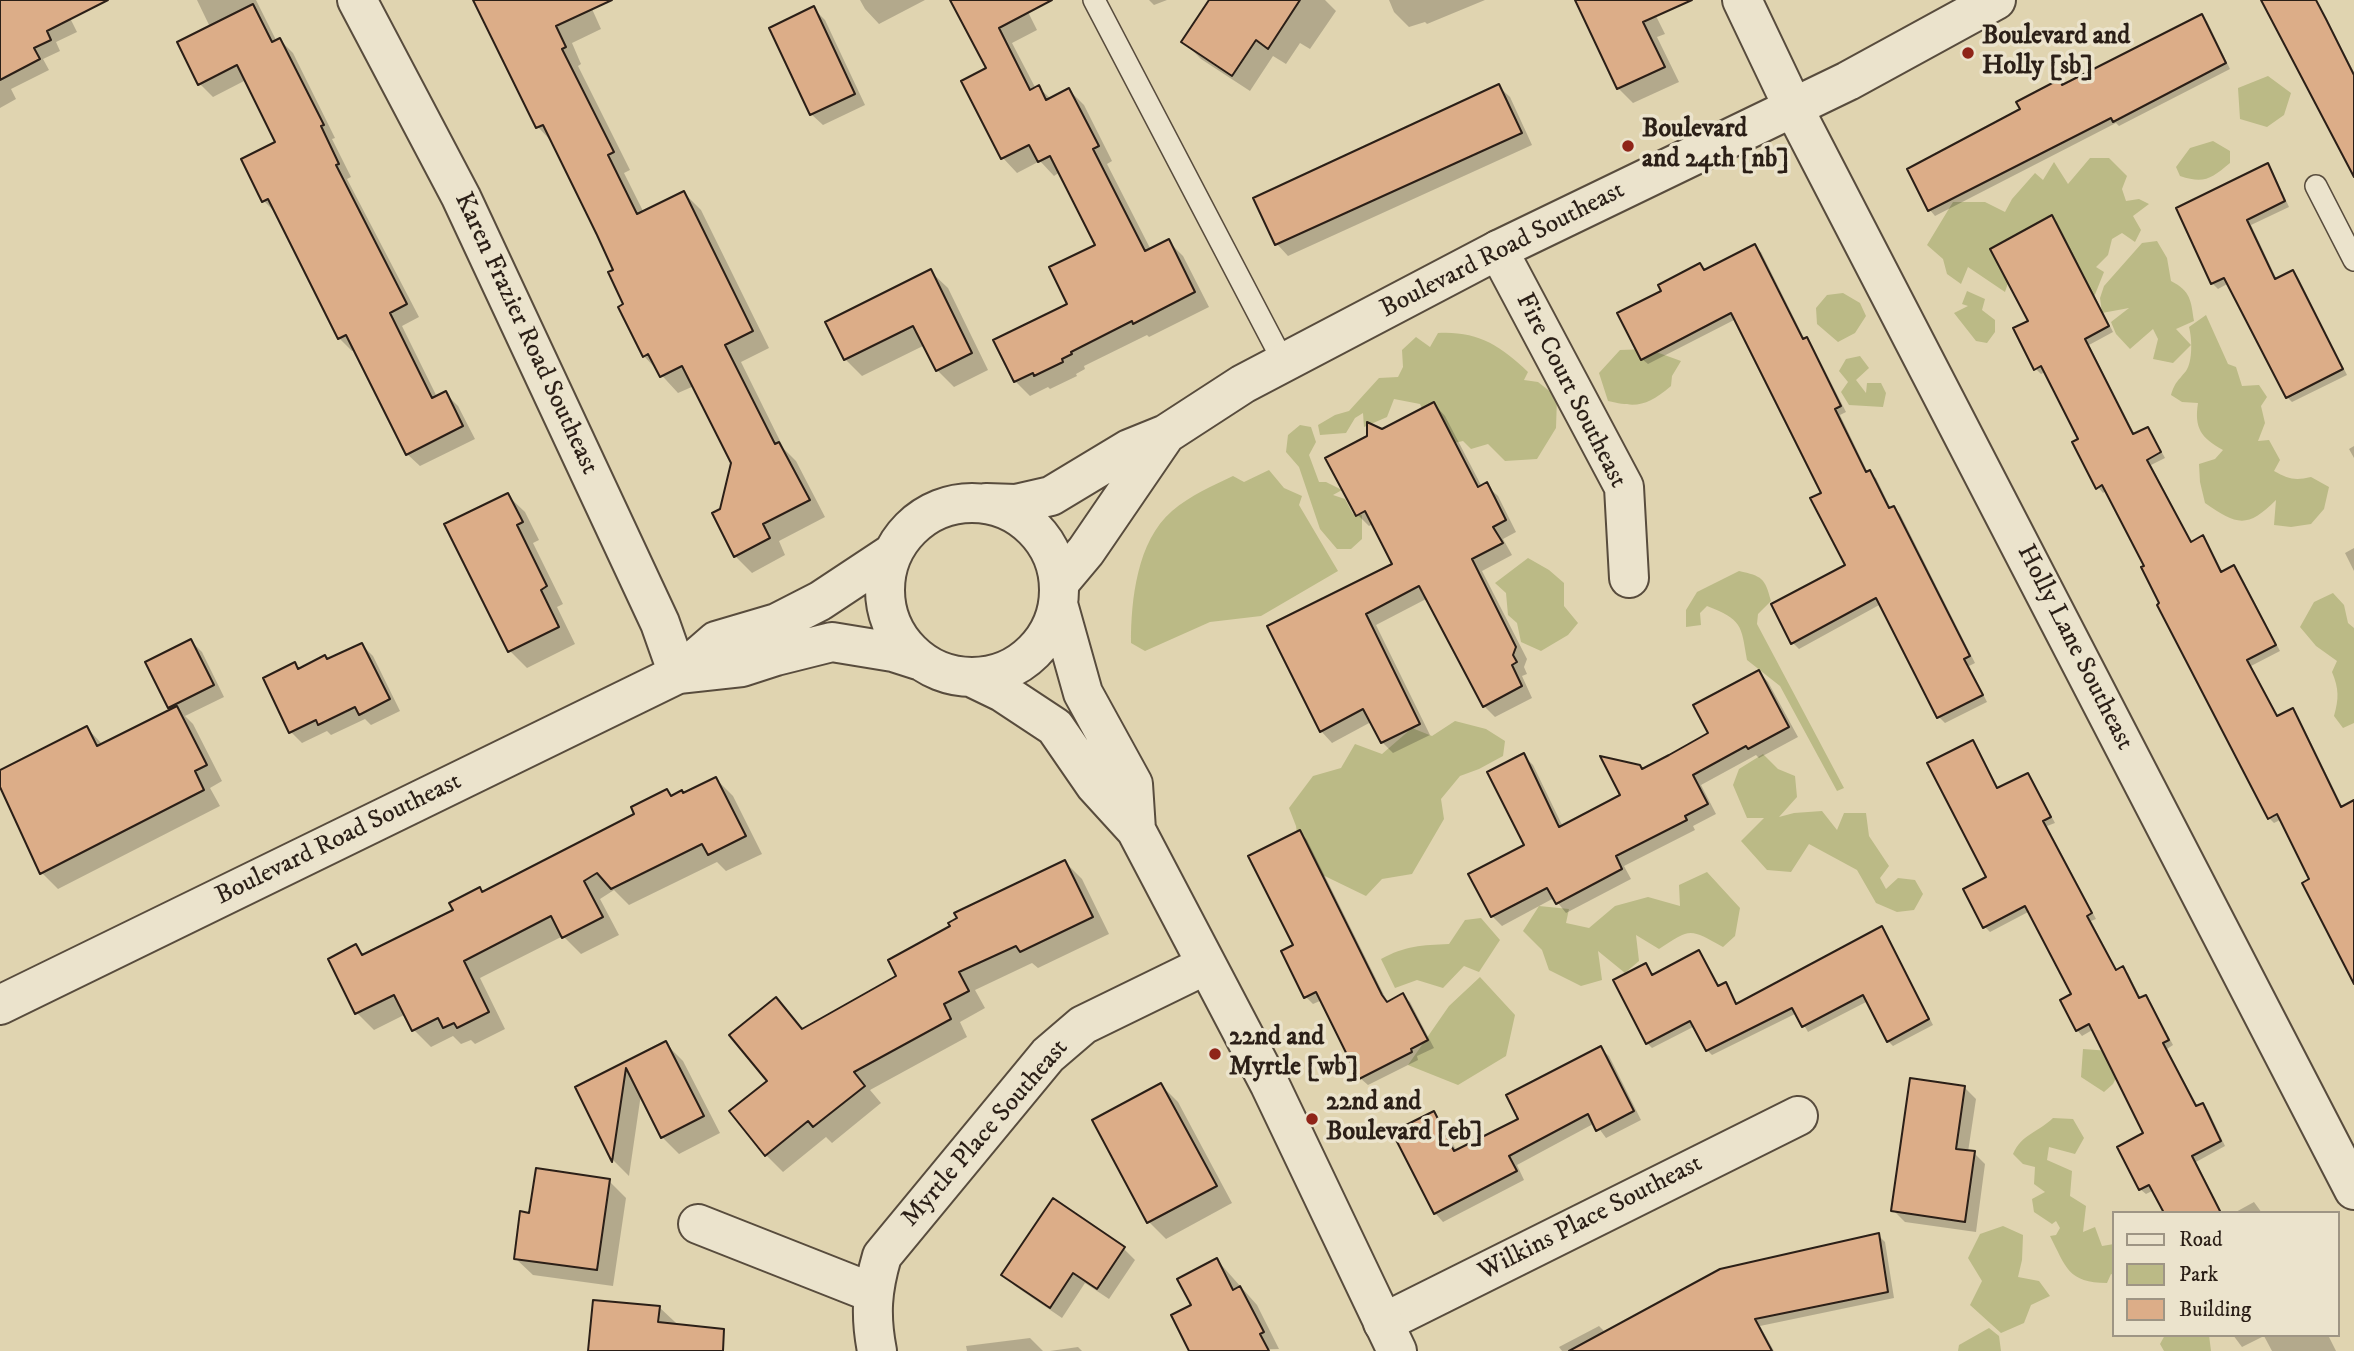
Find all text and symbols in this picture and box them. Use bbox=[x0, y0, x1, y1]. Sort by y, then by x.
place label: Boulevard and Holly [sb] bbox=[1982, 22, 2130, 84]
marker: Boulevard and Holly [sb] bbox=[1960, 45, 1976, 61]
place label: Boulevard and 24th [nb] bbox=[1642, 115, 1789, 176]
marker: Boulevard and 24th [nb] bbox=[1620, 138, 1636, 154]
street label: Boulevard Road Southeast bbox=[1376, 176, 1630, 326]
street label: Karen Frazier Road Southeast bbox=[446, 188, 604, 480]
street label: Fire Court Southeast bbox=[1507, 288, 1633, 494]
street label: Holly Lane Southeast bbox=[2009, 540, 2139, 756]
street label: Boulevard Road Southeast bbox=[211, 767, 467, 913]
place label: 22nd and Myrtle [wb] bbox=[1229, 1023, 1358, 1084]
street label: Myrtle Place Southeast bbox=[896, 1034, 1076, 1234]
marker: 22nd and Myrtle [wb] bbox=[1207, 1046, 1223, 1062]
place label: 22nd and Boulevard [eb] bbox=[1326, 1088, 1483, 1150]
marker: 22nd and Boulevard [eb] bbox=[1304, 1111, 1320, 1127]
street label: Wilkins Place Southeast bbox=[1474, 1149, 1708, 1289]
legend bbox=[2112, 1211, 2340, 1337]
text: Road bbox=[2179, 1227, 2223, 1253]
text: Park bbox=[2179, 1262, 2218, 1288]
text: Building bbox=[2179, 1297, 2251, 1323]

